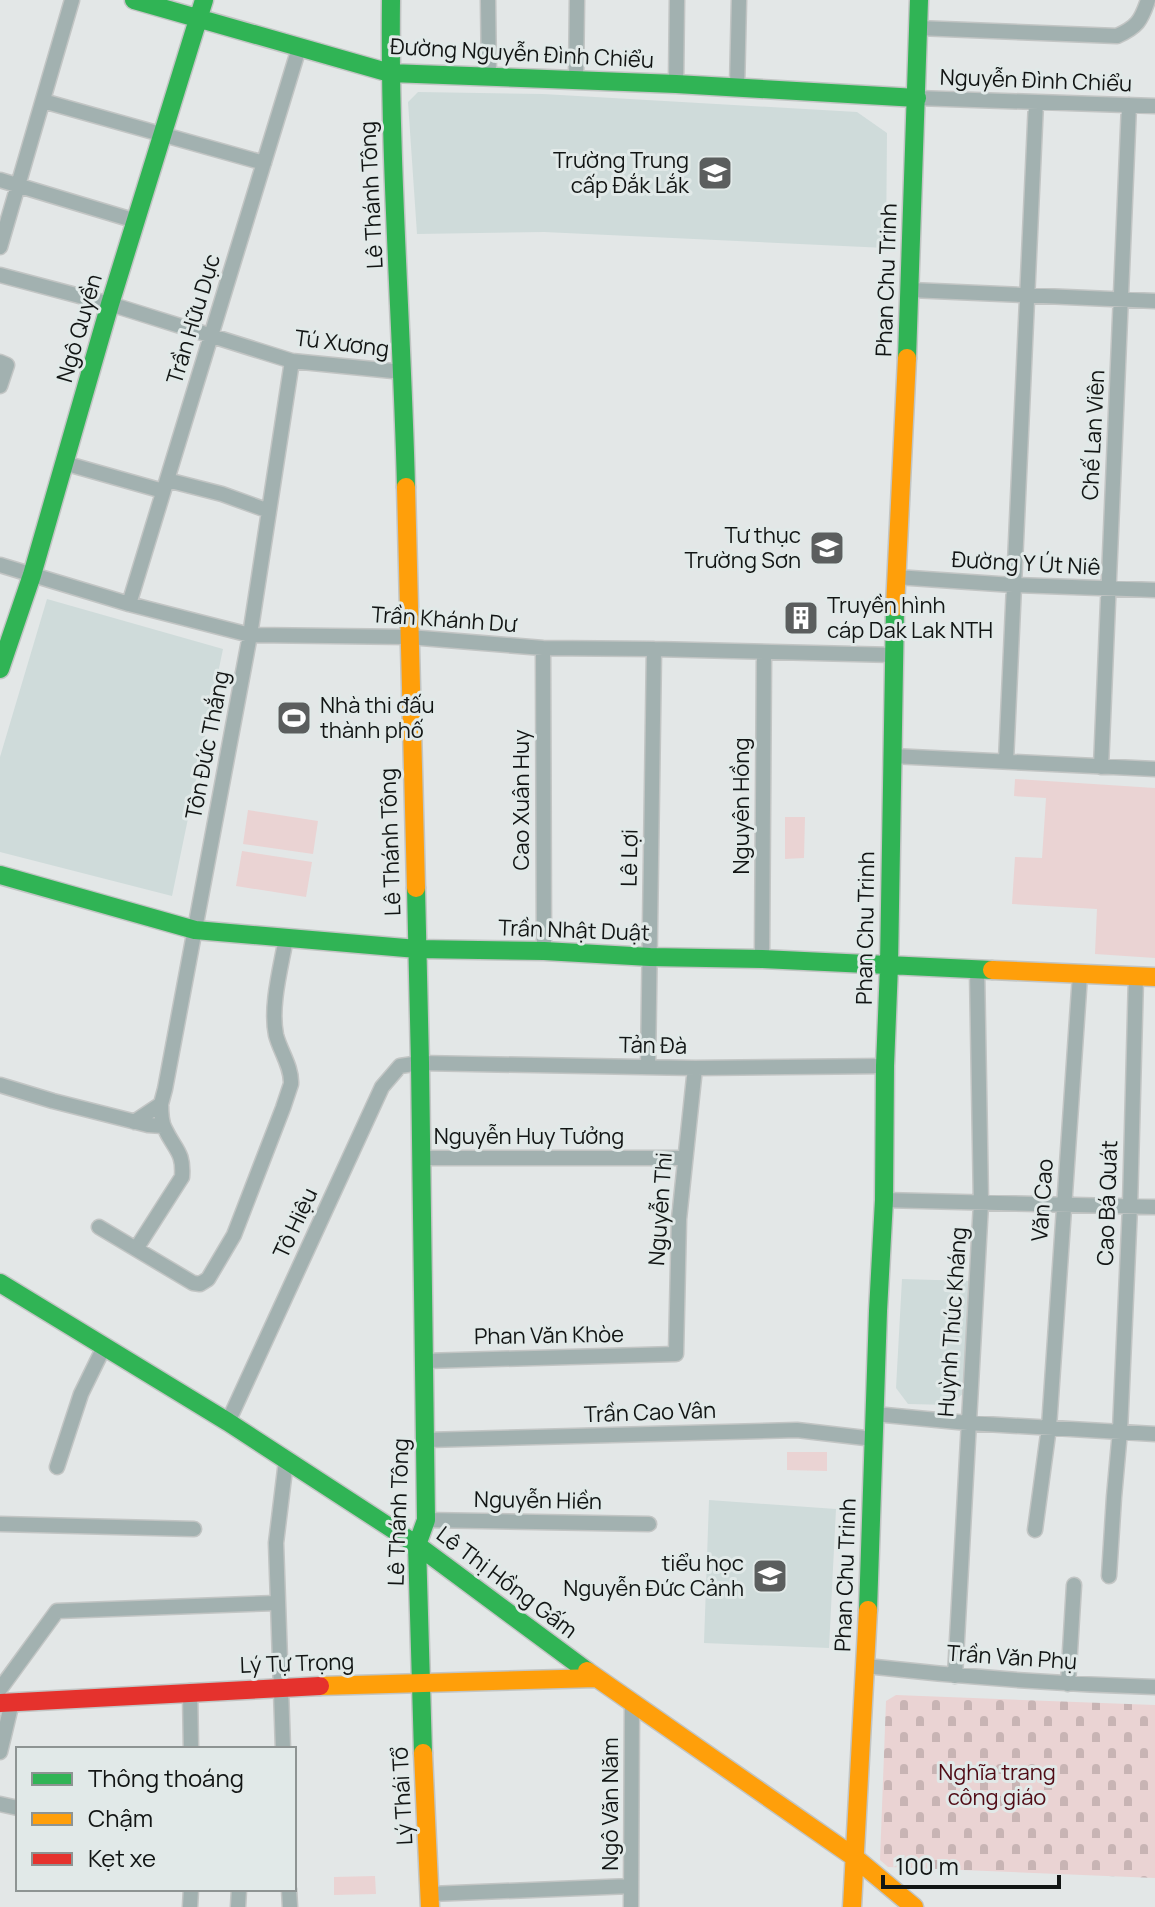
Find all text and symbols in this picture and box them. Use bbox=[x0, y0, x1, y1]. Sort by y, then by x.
street label: Đường Nguyễn Đình Chiểu bbox=[389, 31, 655, 75]
street label: Nguyễn Đình Chiểu bbox=[939, 62, 1133, 98]
street label: Lê Thánh Tông bbox=[352, 120, 390, 270]
place label: Trường Trung cấp Đắk Lắk bbox=[553, 145, 690, 200]
school or university icon: Trường Trung cấp Đắk Lắk bbox=[696, 154, 734, 192]
street label: Phan Chu Trinh bbox=[868, 203, 904, 357]
street label: Trần Hữu Dực bbox=[159, 250, 227, 388]
street label: Ngô Quyền bbox=[49, 270, 109, 386]
street label: Tú Xương bbox=[293, 322, 391, 364]
street label: Chế Lan Viên bbox=[1075, 369, 1111, 501]
place label: Tư thục Trường Sơn bbox=[684, 520, 801, 575]
school or university icon: Tư thục Trường Sơn bbox=[808, 529, 846, 567]
street label: Đường Y Út Niê bbox=[951, 544, 1101, 582]
place label: Truyền hình cáp Dak Lak NTH bbox=[827, 590, 993, 645]
street label: Trần Khánh Dư bbox=[370, 599, 519, 639]
building icon: Truyền hình cáp Dak Lak NTH bbox=[782, 599, 820, 637]
street label: Tôn Đức Thắng bbox=[178, 668, 236, 822]
place label: Nhà thi đấu thành phố bbox=[320, 690, 435, 745]
sports icon: Nhà thi đấu thành phố bbox=[275, 699, 313, 737]
street label: Cao Xuân Huy bbox=[506, 729, 536, 871]
street label: Nguyên Hồng bbox=[726, 738, 756, 874]
street label: Lê Thánh Tông bbox=[372, 768, 408, 916]
street label: Lê Lợi bbox=[613, 829, 645, 887]
street label: Phan Chu Trinh bbox=[849, 851, 881, 1005]
street label: Trần Nhật Duật bbox=[498, 912, 650, 948]
street label: Tản Đà bbox=[619, 1029, 687, 1061]
street label: Nguyễn Huy Tưởng bbox=[434, 1121, 624, 1151]
street label: Cao Bá Quát bbox=[1090, 1140, 1124, 1266]
street label: Nguyễn Thi bbox=[641, 1151, 679, 1267]
street label: Văn Cao bbox=[1024, 1158, 1060, 1242]
street label: Tô Hiệu bbox=[266, 1183, 324, 1263]
street label: Huỳnh Thúc Kháng bbox=[930, 1226, 974, 1418]
street label: Phan Văn Khòe bbox=[474, 1319, 624, 1351]
street label: Trần Cao Vân bbox=[583, 1395, 717, 1429]
street label: Lê Thánh Tông bbox=[380, 1438, 416, 1586]
street label: Nguyễn Hiền bbox=[474, 1484, 602, 1516]
street label: Phan Chu Trinh bbox=[827, 1498, 863, 1652]
street label: Lê Thị Hồng Gấm bbox=[430, 1519, 584, 1645]
place label: tiểu học Nguyễn Đức Cảnh bbox=[563, 1548, 744, 1603]
school or university icon: tiểu học Nguyễn Đức Cảnh bbox=[751, 1557, 789, 1595]
street label: Trần Văn Phụ bbox=[946, 1637, 1078, 1677]
street label: Lý Tự Trọng bbox=[239, 1646, 355, 1680]
street label: Ngô Văn Năm bbox=[595, 1737, 625, 1871]
street label: Lý Thái Tổ bbox=[384, 1746, 420, 1846]
legend bbox=[16, 1747, 296, 1891]
park label: Nghĩa trang công giáo bbox=[938, 1757, 1056, 1812]
text: Thông thoáng bbox=[88, 1761, 244, 1794]
text: Chậm bbox=[88, 1801, 153, 1834]
scale bar bbox=[883, 1839, 1059, 1889]
text: Kẹt xe bbox=[88, 1841, 156, 1874]
text: 100 m bbox=[895, 1849, 959, 1882]

